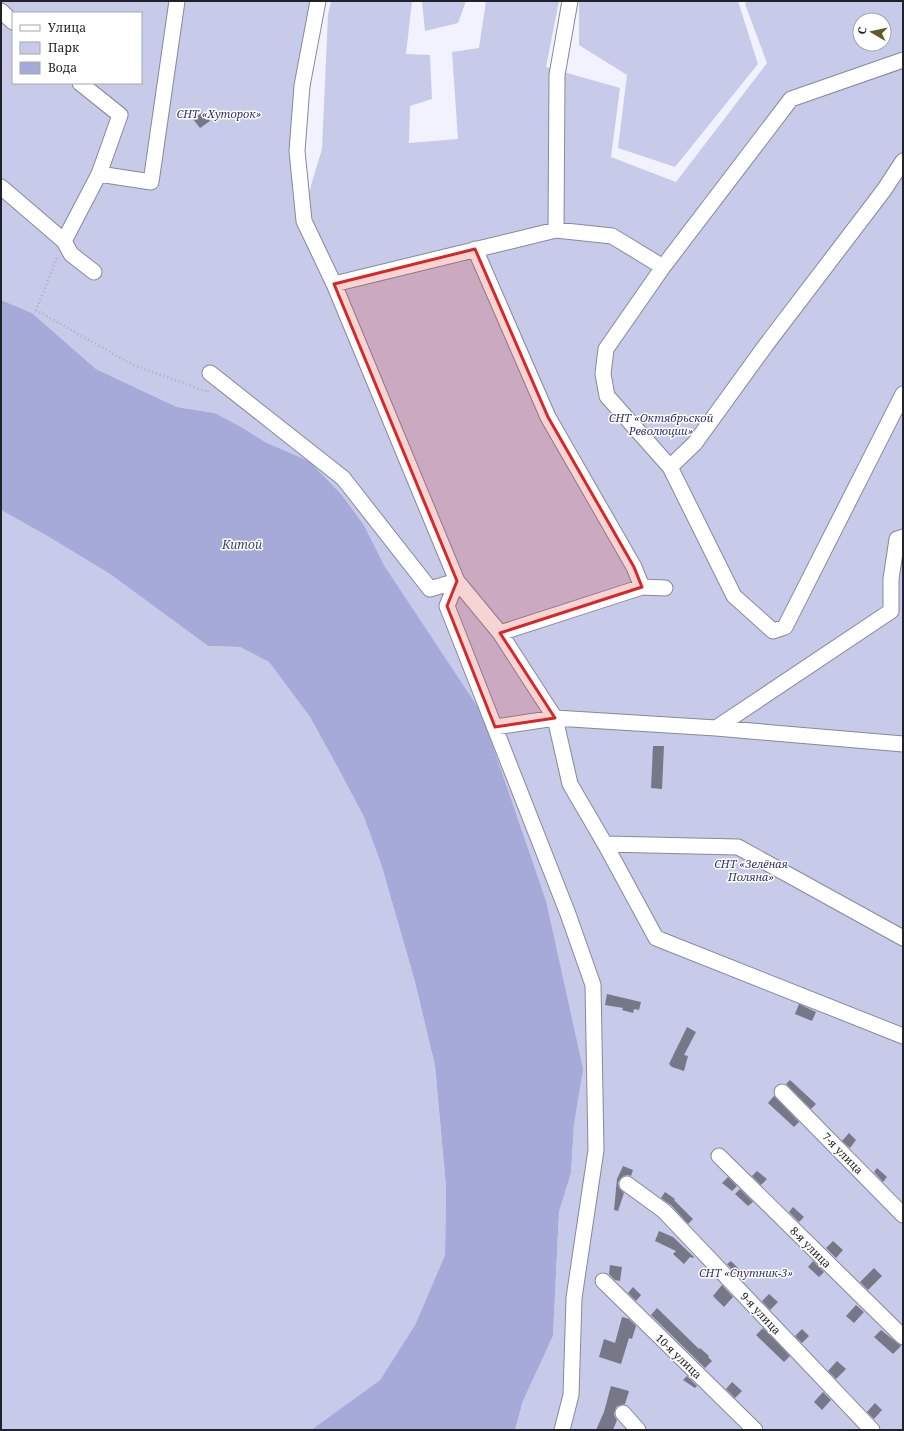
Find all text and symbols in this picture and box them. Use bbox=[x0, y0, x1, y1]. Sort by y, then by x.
legend bbox=[12, 12, 142, 84]
north arrow bbox=[852, 12, 892, 52]
text: Улица bbox=[48, 19, 86, 36]
text: С bbox=[854, 26, 870, 35]
text: Парк bbox=[48, 39, 80, 56]
text: Вода bbox=[48, 59, 77, 76]
park label: СНТ «Хуторок» bbox=[177, 106, 261, 121]
park label: СНТ «Октябрьской Революции» bbox=[609, 410, 714, 438]
water label: Китой bbox=[221, 536, 262, 553]
park label: СНТ «Зелёная Поляна» bbox=[714, 856, 789, 884]
street label: 7-я улица bbox=[819, 1129, 867, 1177]
street label: 8-я улица bbox=[787, 1223, 835, 1271]
park label: СНТ «Спутник-3» bbox=[699, 1265, 793, 1280]
street label: 9-я улица bbox=[738, 1289, 784, 1337]
street label: 10-я улица bbox=[653, 1330, 705, 1382]

